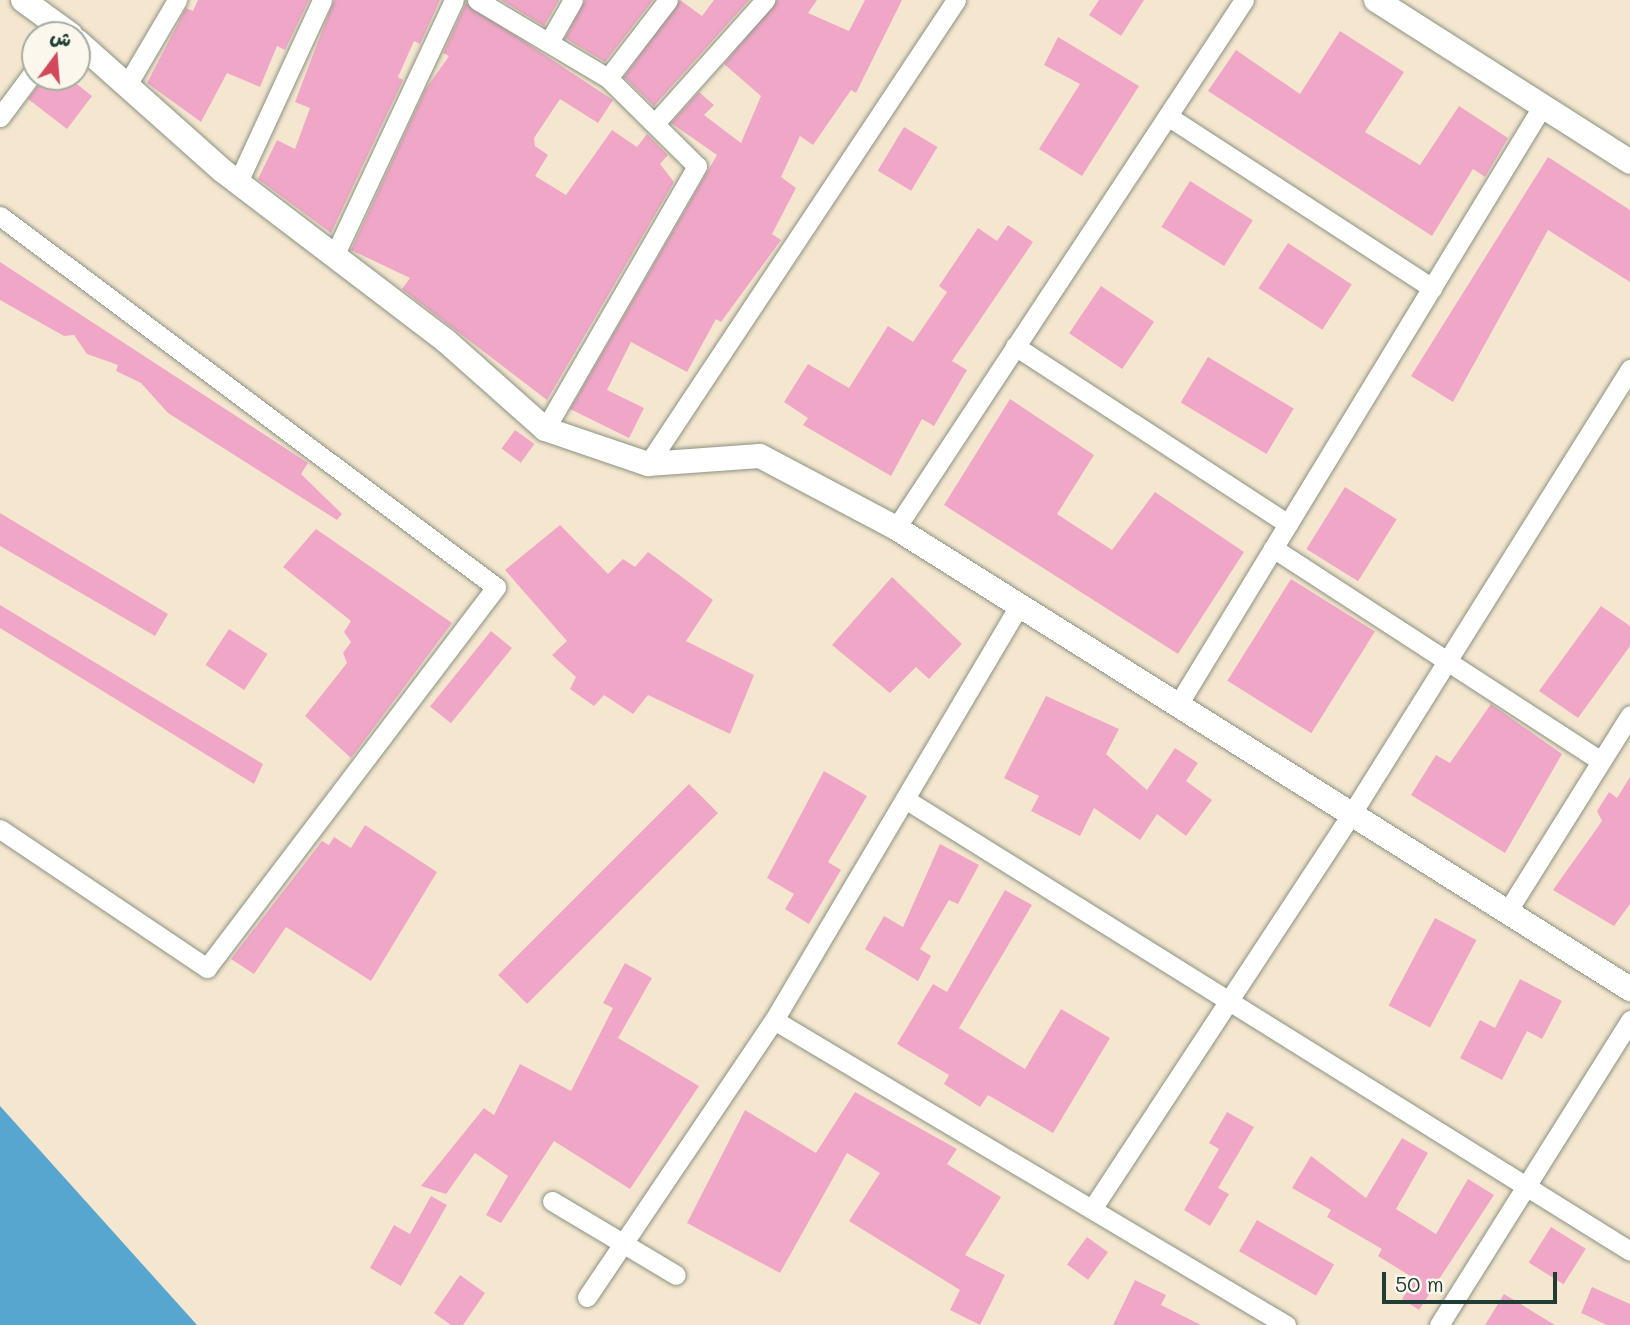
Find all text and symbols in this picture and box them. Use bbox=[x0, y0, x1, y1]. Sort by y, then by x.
north arrow bbox=[21, 21, 91, 91]
text: ش bbox=[48, 22, 75, 52]
scale bar bbox=[1385, 1258, 1560, 1302]
text: 50 m bbox=[1395, 1270, 1444, 1297]

